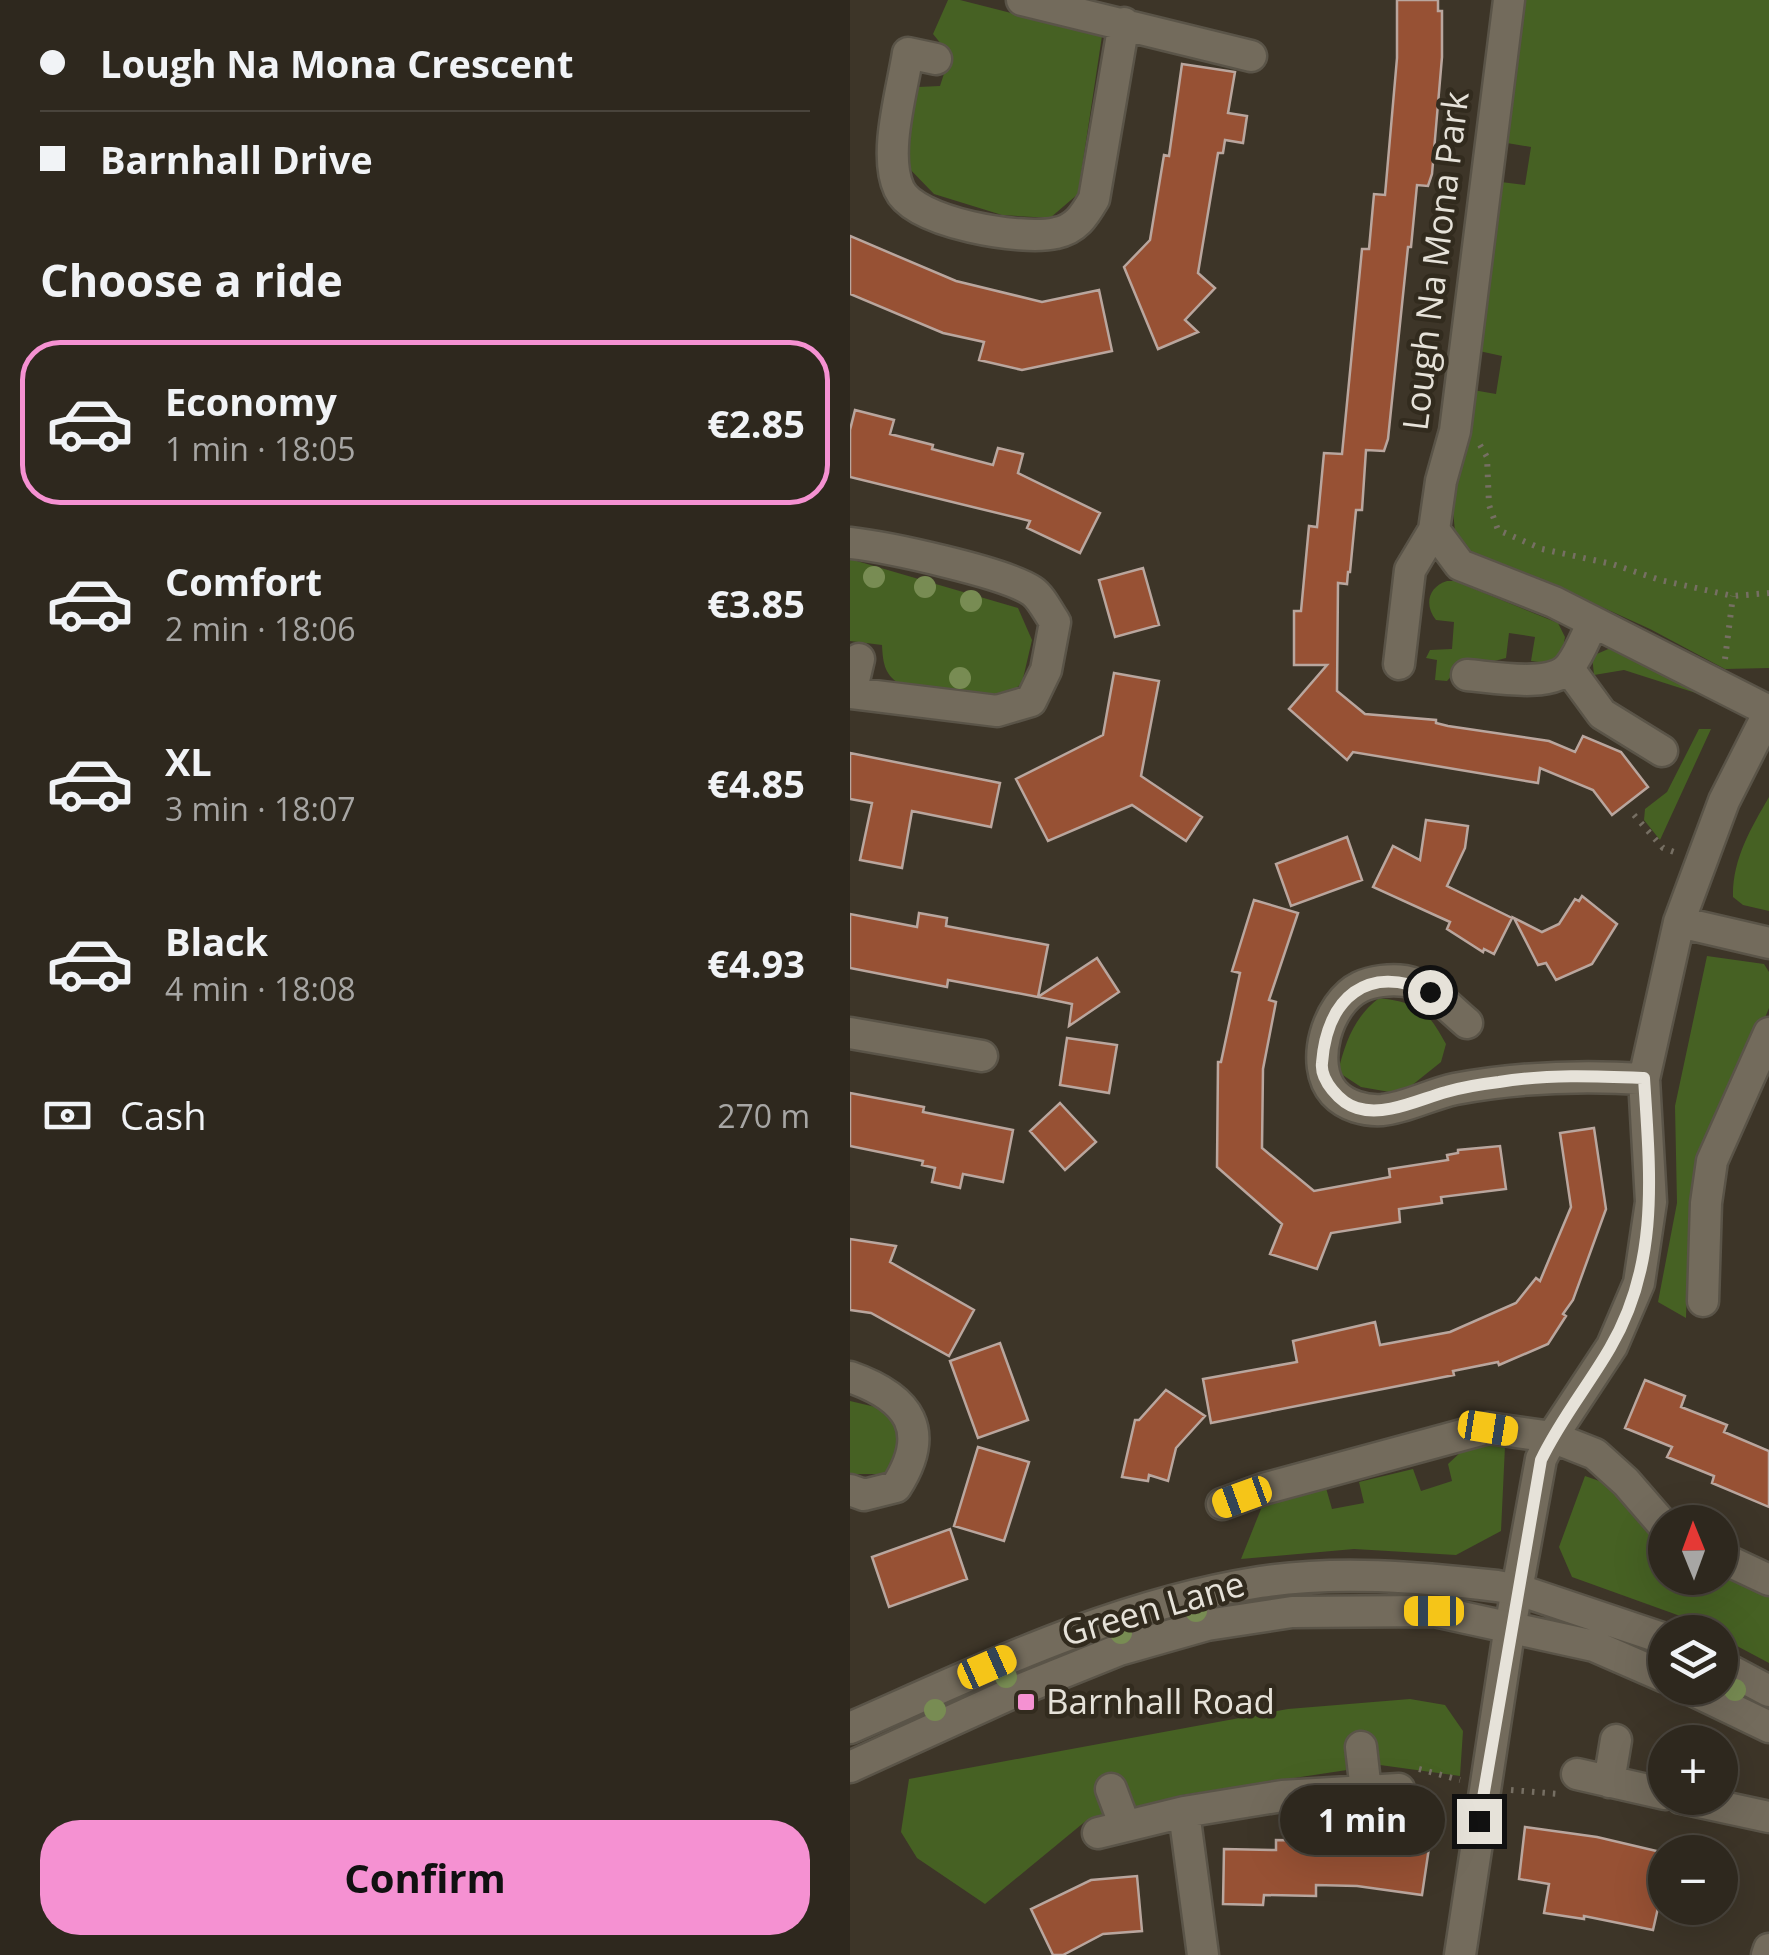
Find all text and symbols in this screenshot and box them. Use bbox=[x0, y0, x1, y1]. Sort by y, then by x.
text: Lough Na Mona Crescent bbox=[100, 37, 573, 89]
street label: Lough Na Mona Park bbox=[1390, 88, 1479, 433]
text: Barnhall Drive bbox=[100, 133, 373, 185]
text: Choose a ride bbox=[40, 249, 343, 310]
text: Economy bbox=[165, 375, 337, 427]
icon: car bbox=[45, 378, 135, 468]
text: €2.85 bbox=[707, 397, 805, 449]
text: 1 min · 18:05 bbox=[165, 427, 356, 470]
text: Comfort bbox=[165, 555, 322, 607]
icon: car bbox=[45, 558, 135, 648]
text: €3.85 bbox=[707, 577, 805, 629]
text: 2 min · 18:06 bbox=[165, 607, 356, 650]
text: XL bbox=[165, 735, 212, 787]
icon: car bbox=[45, 738, 135, 828]
text: €4.85 bbox=[707, 757, 805, 809]
text: 3 min · 18:07 bbox=[165, 787, 356, 830]
text: Black bbox=[165, 915, 268, 967]
icon: car bbox=[45, 918, 135, 1008]
text: €4.93 bbox=[707, 937, 805, 989]
text: 4 min · 18:08 bbox=[165, 967, 356, 1010]
route start bbox=[1408, 970, 1453, 1015]
icon: cash bbox=[40, 1088, 95, 1143]
text: Cash bbox=[120, 1089, 206, 1141]
text: 270 m bbox=[717, 1094, 810, 1137]
car bbox=[1456, 1408, 1520, 1448]
car bbox=[1209, 1473, 1275, 1521]
north arrow bbox=[1648, 1505, 1738, 1595]
map controls bbox=[1648, 1505, 1738, 1925]
street label: Green Lane bbox=[1056, 1559, 1250, 1656]
car bbox=[1404, 1596, 1464, 1626]
button: layers bbox=[1648, 1615, 1738, 1705]
car bbox=[953, 1641, 1021, 1693]
place label: Barnhall Road bbox=[1046, 1677, 1275, 1724]
marker: Barnhall Road bbox=[1015, 1691, 1037, 1713]
button: + bbox=[1648, 1725, 1738, 1815]
callout: 1 min bbox=[1279, 1786, 1444, 1856]
text: 1 min bbox=[1318, 1798, 1407, 1841]
route end bbox=[1457, 1799, 1502, 1844]
button: Confirm bbox=[40, 1820, 810, 1935]
button: − bbox=[1648, 1835, 1738, 1925]

